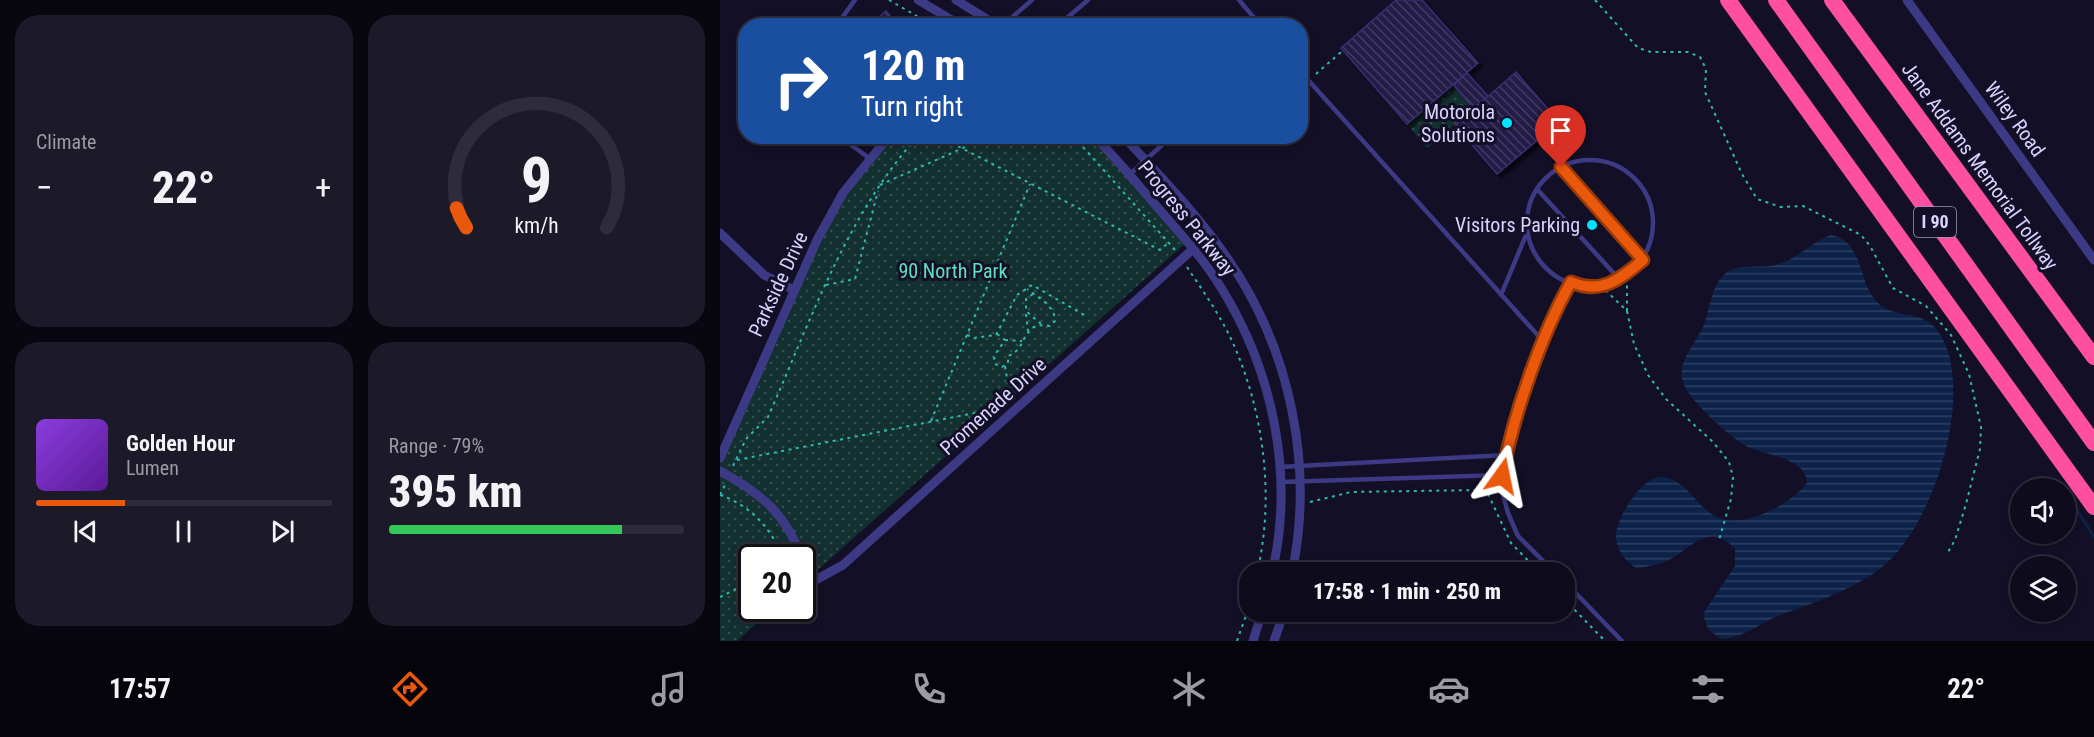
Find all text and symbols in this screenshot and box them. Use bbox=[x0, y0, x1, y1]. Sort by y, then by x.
text: 120 m bbox=[861, 41, 966, 90]
icon: right bbox=[762, 42, 840, 120]
street label: Jane Addams Memorial Tollway bbox=[1897, 58, 2063, 274]
street label: Wiley Road bbox=[1980, 77, 2050, 161]
text: Turn right bbox=[861, 91, 963, 123]
place label: Motorola Solutions bbox=[1421, 100, 1495, 147]
pin bbox=[1535, 105, 1586, 167]
icon: arrive bbox=[1544, 114, 1577, 147]
marker: Motorola Solutions bbox=[1500, 116, 1514, 130]
text: Climate bbox=[36, 130, 96, 154]
text: 9 bbox=[520, 144, 552, 217]
street label: Progress Parkway bbox=[1133, 155, 1241, 281]
text: 22° bbox=[152, 161, 216, 214]
text: − bbox=[36, 168, 53, 207]
text: + bbox=[315, 168, 332, 207]
road number: I 90 bbox=[1914, 207, 1956, 237]
text: km/h bbox=[514, 213, 558, 238]
place label: Visitors Parking bbox=[1455, 213, 1580, 237]
marker: Visitors Parking bbox=[1585, 218, 1599, 232]
street label: Parkside Drive bbox=[743, 228, 813, 340]
park label: 90 North Park bbox=[898, 259, 1008, 283]
street label: Promenade Drive bbox=[935, 352, 1051, 460]
text: Golden Hour bbox=[126, 431, 235, 456]
text: Range · 79% bbox=[389, 434, 484, 458]
position arrow bbox=[1470, 444, 1534, 508]
text: Lumen bbox=[126, 456, 179, 480]
text: 395 km bbox=[389, 465, 523, 518]
map controls bbox=[2010, 478, 2076, 622]
button: sound bbox=[2010, 478, 2076, 544]
icon: previous bbox=[69, 515, 102, 548]
icon: pause bbox=[167, 515, 200, 548]
icon: next bbox=[266, 515, 299, 548]
speed limit sign: 20 bbox=[738, 544, 816, 622]
button: layers bbox=[2010, 556, 2076, 622]
text: 17:58 · 1 min · 250 m bbox=[1313, 579, 1501, 604]
icon: directions bbox=[389, 668, 431, 710]
icon: music bbox=[648, 668, 690, 710]
icon: phone bbox=[908, 668, 950, 710]
icon: climate bbox=[1168, 668, 1210, 710]
icon: car bbox=[1428, 668, 1470, 710]
icon: filters bbox=[1687, 668, 1729, 710]
text: 17:57 bbox=[109, 673, 171, 705]
text: 22° bbox=[1947, 673, 1985, 705]

